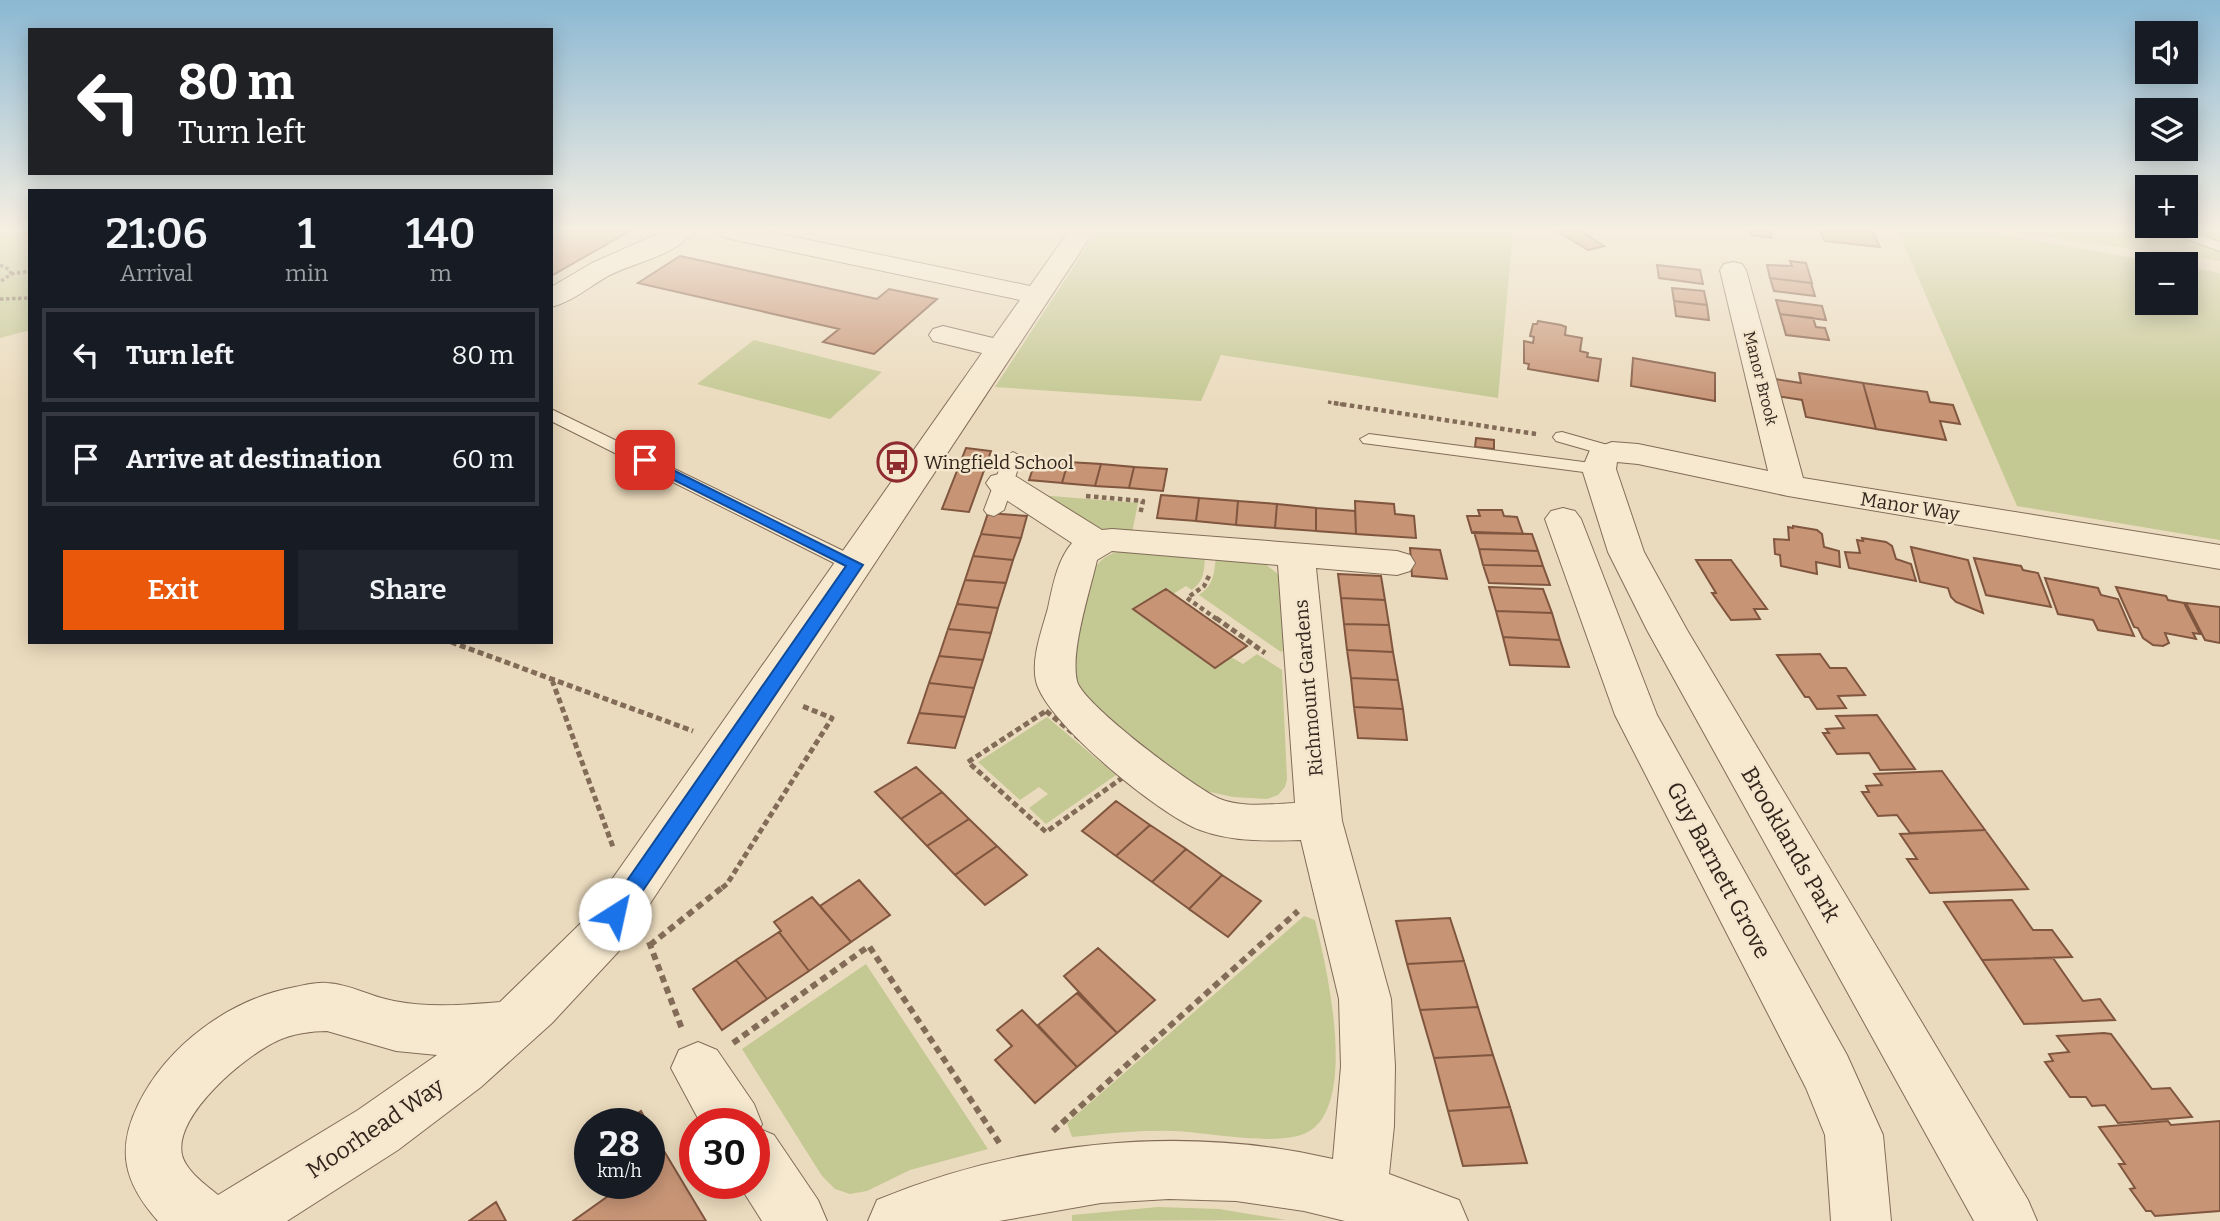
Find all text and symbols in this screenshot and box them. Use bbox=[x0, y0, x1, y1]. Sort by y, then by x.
map controls bbox=[2135, 21, 2198, 315]
button: sound bbox=[2135, 21, 2198, 84]
text: 80 m bbox=[178, 53, 294, 112]
icon: left bbox=[63, 56, 154, 147]
button: layers bbox=[2135, 98, 2198, 161]
text: Turn left bbox=[178, 113, 306, 151]
button: + bbox=[2135, 175, 2198, 238]
text: 21:06 bbox=[105, 209, 208, 259]
text: 1 bbox=[298, 209, 316, 259]
text: 140 bbox=[406, 209, 476, 259]
button: − bbox=[2135, 252, 2198, 315]
text: Arrival bbox=[120, 259, 193, 287]
text: min bbox=[285, 259, 328, 287]
text: m bbox=[430, 259, 452, 287]
street label: Manor Brook bbox=[1740, 329, 1781, 427]
icon: left bbox=[67, 336, 105, 374]
text: Turn left bbox=[126, 340, 234, 371]
text: 80 m bbox=[452, 340, 514, 371]
pin bbox=[615, 430, 675, 490]
icon: arrive bbox=[67, 440, 105, 478]
icon: arrive bbox=[626, 441, 664, 479]
bus stop icon: Wingfield School bbox=[876, 441, 918, 483]
text: Arrive at destination bbox=[126, 444, 381, 475]
text: 60 m bbox=[452, 444, 514, 475]
place label: Wingfield School bbox=[924, 451, 1074, 474]
street label: Manor Way bbox=[1859, 487, 1962, 526]
button: Exit bbox=[63, 550, 284, 630]
button: Share bbox=[298, 550, 518, 630]
street label: Richmount Gardens bbox=[1289, 599, 1328, 777]
street label: Brooklands Park bbox=[1735, 762, 1847, 926]
street label: Guy Barnett Grove bbox=[1661, 777, 1777, 963]
position arrow bbox=[578, 877, 652, 951]
street label: Moorhead Way bbox=[301, 1071, 450, 1184]
speed limit sign: 30 bbox=[679, 1108, 770, 1199]
text: 28 bbox=[599, 1123, 640, 1165]
text: km/h bbox=[597, 1160, 642, 1182]

